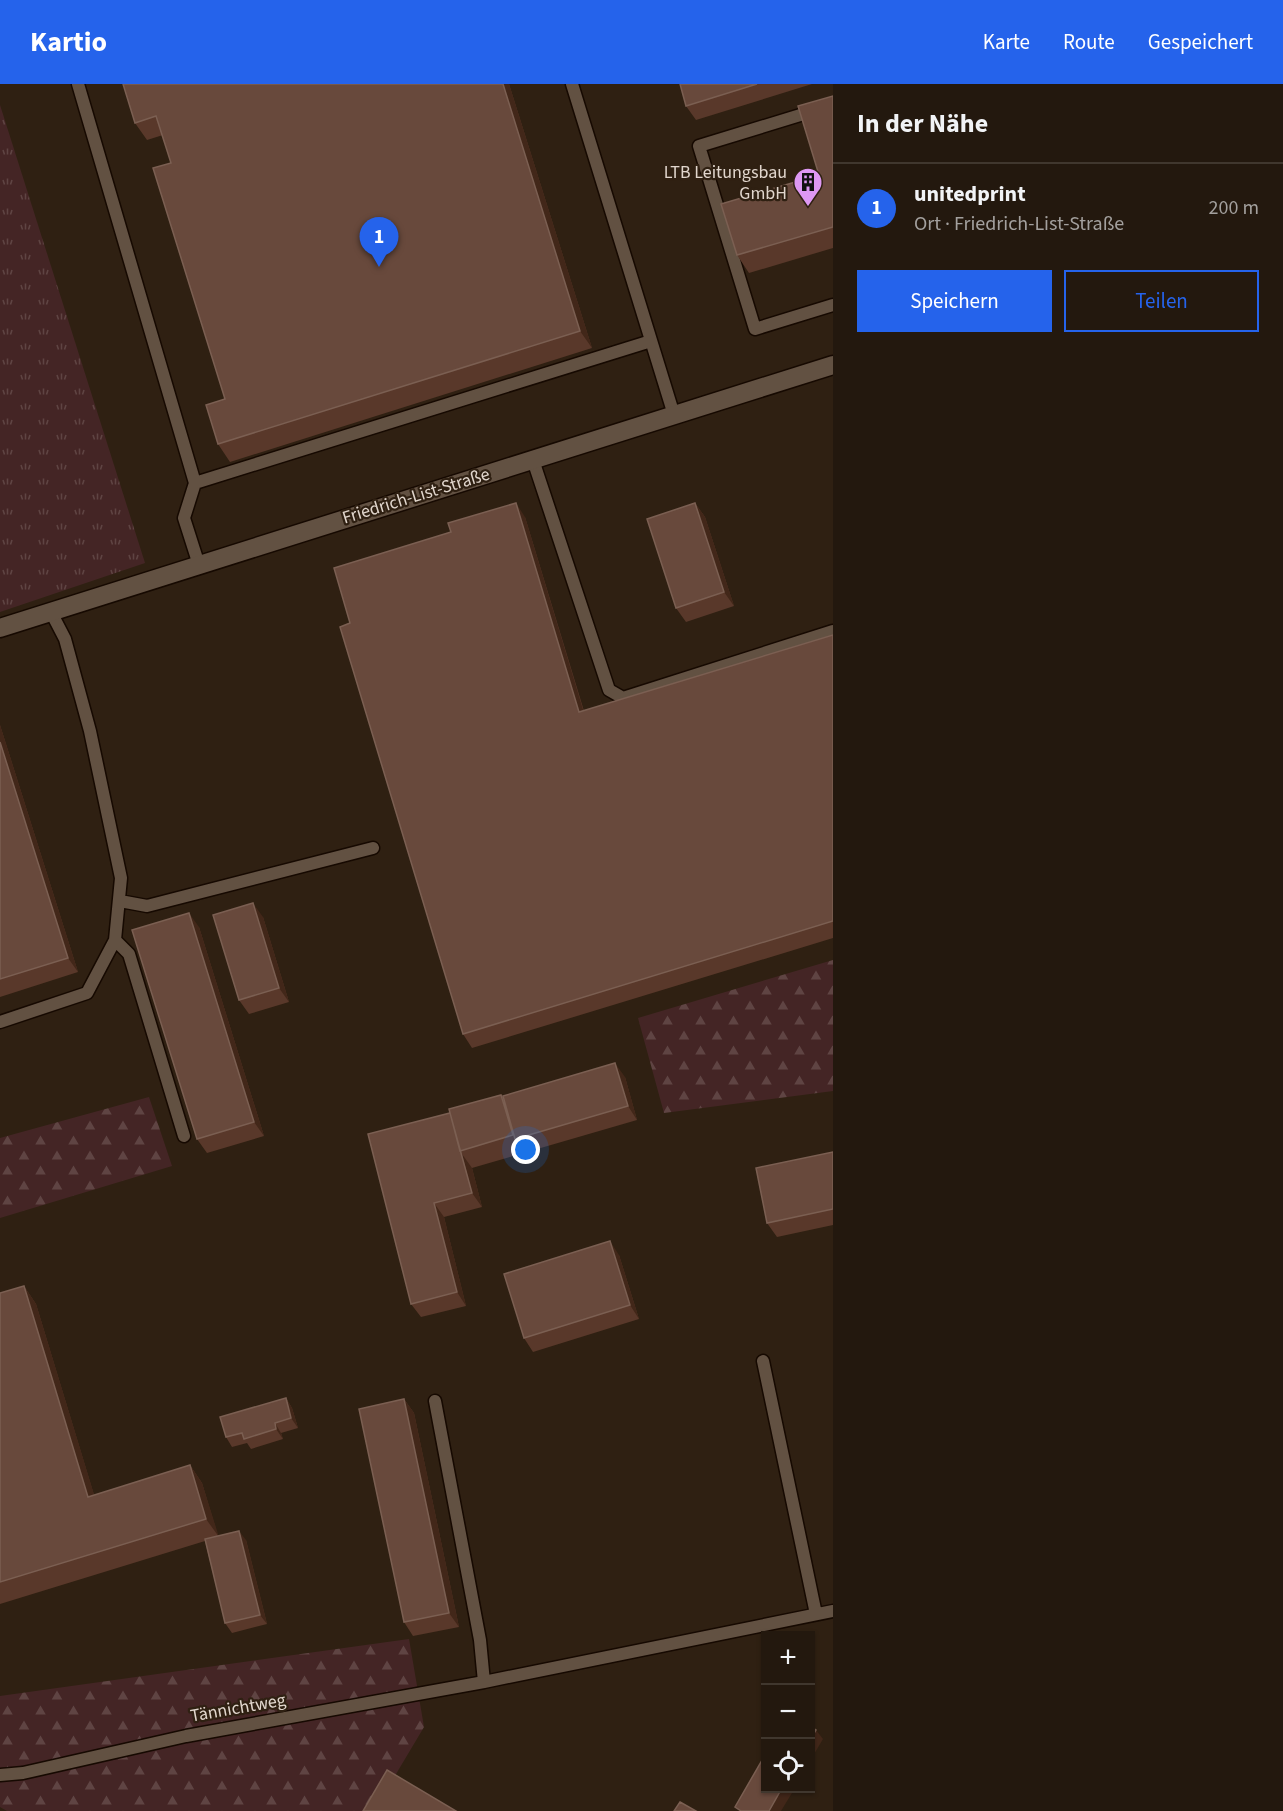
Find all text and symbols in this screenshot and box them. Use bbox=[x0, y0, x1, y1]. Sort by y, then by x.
text: Kartio bbox=[30, 22, 107, 62]
text: Karte bbox=[983, 27, 1030, 57]
text: Route bbox=[1063, 27, 1115, 57]
text: Gespeichert bbox=[1148, 27, 1253, 57]
text: In der Nähe bbox=[857, 105, 988, 142]
place label: LTB Leitungsbau GmbH bbox=[664, 160, 787, 206]
building icon: LTB Leitungsbau GmbH bbox=[792, 166, 824, 208]
text: unitedprint bbox=[914, 178, 1026, 210]
text: 1 bbox=[871, 194, 882, 222]
text: 200 m bbox=[1209, 194, 1259, 222]
text: Ort · Friedrich-List-Straße bbox=[914, 210, 1124, 238]
pin: 1 bbox=[360, 218, 398, 267]
button: Speichern bbox=[857, 270, 1052, 332]
button: Teilen bbox=[1064, 270, 1259, 332]
street label: Friedrich-List-Straße bbox=[339, 462, 493, 530]
your location bbox=[511, 1135, 540, 1164]
map controls bbox=[761, 1631, 815, 1793]
button: + bbox=[761, 1631, 815, 1685]
button: − bbox=[761, 1685, 815, 1739]
street label: Tännichtweg bbox=[188, 1687, 288, 1729]
button: locate bbox=[761, 1739, 815, 1793]

